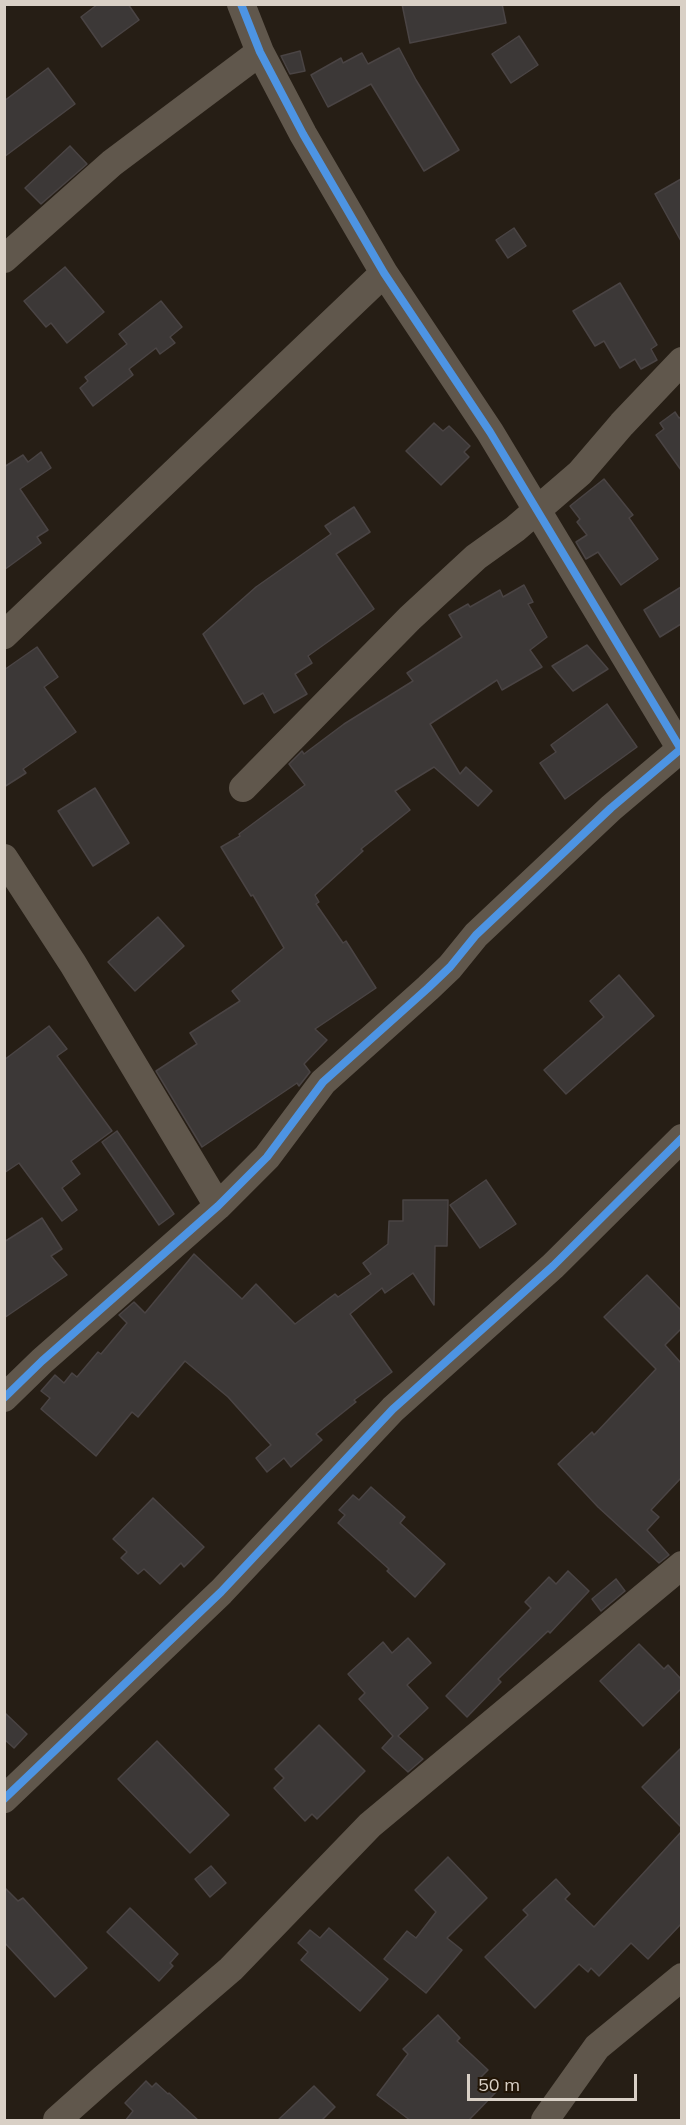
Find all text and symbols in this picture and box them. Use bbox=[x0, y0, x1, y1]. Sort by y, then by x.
scale bar bbox=[470, 2062, 640, 2100]
text: 50 m bbox=[478, 2073, 520, 2096]

